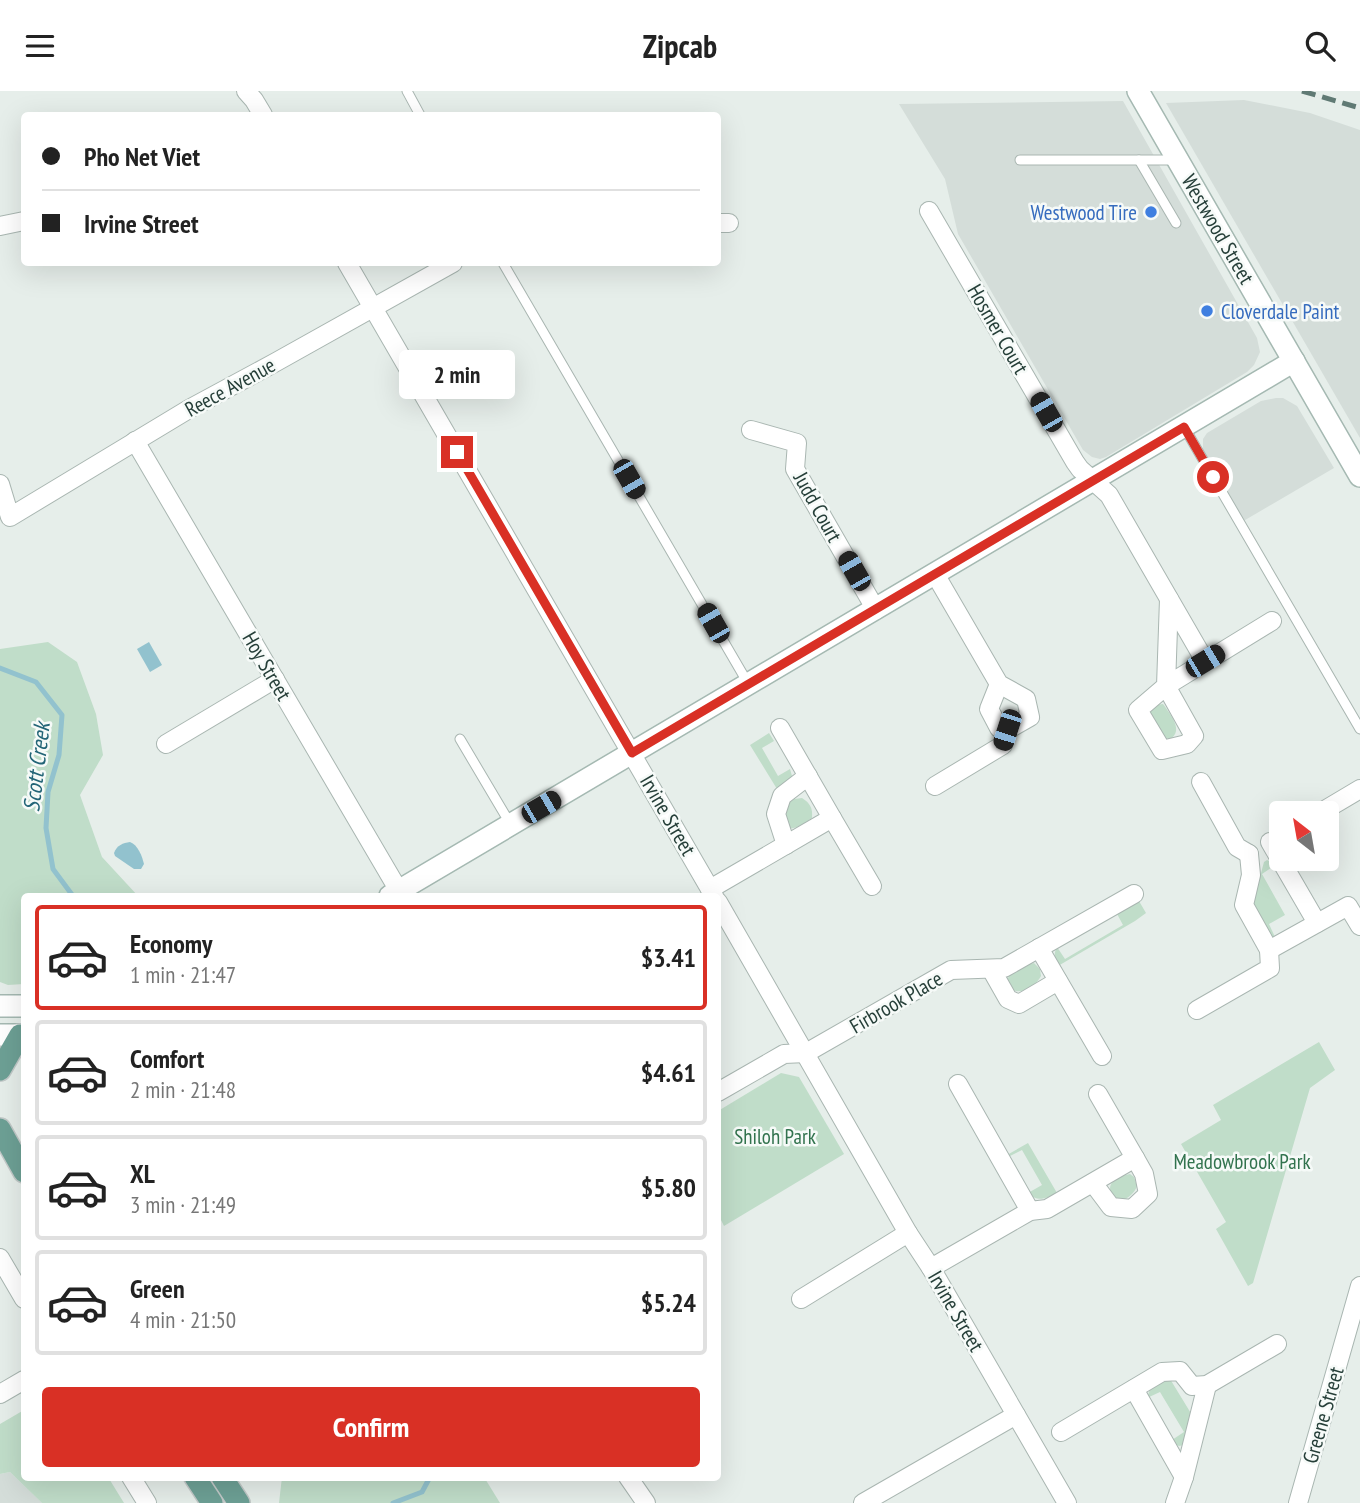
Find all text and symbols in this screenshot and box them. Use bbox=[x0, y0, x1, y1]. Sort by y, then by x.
text: Zipcab bbox=[643, 25, 717, 67]
icon: menu bbox=[21, 27, 59, 65]
icon: search bbox=[1301, 27, 1339, 65]
text: Pho Net Viet bbox=[84, 140, 200, 173]
street label: Westwood Street bbox=[1176, 169, 1260, 289]
place label: Westwood Tire bbox=[1030, 199, 1137, 226]
marker: Westwood Tire bbox=[1143, 204, 1159, 220]
text: Irvine Street bbox=[84, 207, 199, 240]
street label: Hosmer Court bbox=[962, 279, 1035, 379]
place label: Cloverdale Paint bbox=[1221, 298, 1340, 325]
marker: Cloverdale Paint bbox=[1199, 303, 1215, 319]
street label: Reece Avenue bbox=[180, 351, 280, 423]
callout: 2 min bbox=[399, 351, 515, 399]
text: 2 min bbox=[434, 360, 480, 389]
car bbox=[1027, 389, 1066, 435]
route end bbox=[441, 436, 473, 468]
car bbox=[610, 456, 649, 502]
route start bbox=[1197, 461, 1229, 493]
street label: Judd Court bbox=[787, 466, 848, 547]
car bbox=[835, 548, 874, 594]
car bbox=[694, 600, 733, 646]
street label: Hoy Street bbox=[236, 627, 298, 706]
car bbox=[1182, 641, 1229, 681]
car bbox=[991, 707, 1024, 753]
water label: Scott Creek bbox=[16, 718, 56, 813]
street label: Irvine Street bbox=[634, 770, 702, 861]
car bbox=[518, 787, 565, 827]
north arrow bbox=[1269, 801, 1339, 871]
map controls bbox=[1269, 801, 1339, 871]
icon: car bbox=[46, 926, 109, 989]
text: Economy bbox=[130, 927, 212, 960]
text: $3.41 bbox=[641, 941, 696, 974]
text: 1 min · 21:47 bbox=[130, 960, 236, 989]
street label: Firbrook Place bbox=[845, 965, 947, 1039]
icon: car bbox=[46, 1041, 109, 1104]
text: Comfort bbox=[130, 1042, 204, 1075]
text: $4.61 bbox=[641, 1056, 696, 1089]
text: 2 min · 21:48 bbox=[130, 1075, 236, 1104]
park label: Shiloh Park bbox=[734, 1123, 816, 1150]
park label: Meadowbrook Park bbox=[1173, 1148, 1311, 1175]
icon: car bbox=[46, 1156, 109, 1219]
text: XL bbox=[130, 1157, 155, 1190]
text: $5.80 bbox=[641, 1171, 696, 1204]
text: 3 min · 21:49 bbox=[130, 1190, 236, 1219]
street label: Irvine Street bbox=[922, 1266, 990, 1357]
icon: car bbox=[46, 1271, 109, 1334]
text: Green bbox=[130, 1272, 185, 1305]
text: $5.24 bbox=[641, 1286, 696, 1319]
text: 4 min · 21:50 bbox=[130, 1305, 236, 1334]
street label: Greene Street bbox=[1296, 1363, 1350, 1466]
button: Confirm bbox=[42, 1387, 700, 1467]

